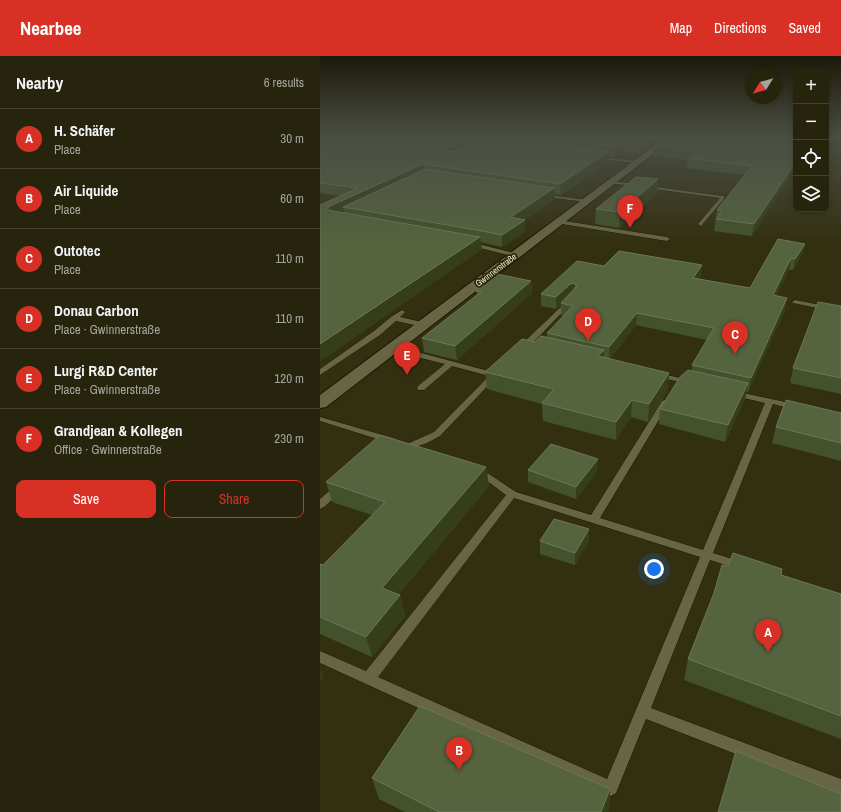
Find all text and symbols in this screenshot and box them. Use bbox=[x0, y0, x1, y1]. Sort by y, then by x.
text: Nearbee bbox=[20, 15, 81, 41]
text: Map bbox=[670, 19, 692, 37]
text: Directions bbox=[714, 19, 766, 37]
text: Saved bbox=[788, 19, 821, 37]
north arrow bbox=[745, 68, 781, 104]
map controls bbox=[793, 68, 829, 212]
button: + bbox=[793, 68, 829, 104]
text: Nearby bbox=[16, 71, 63, 94]
text: 6 results bbox=[264, 74, 304, 91]
button: − bbox=[793, 104, 829, 140]
text: H. Schäfer bbox=[54, 120, 115, 141]
text: A bbox=[25, 130, 33, 147]
text: 30 m bbox=[280, 130, 304, 147]
button: locate bbox=[793, 140, 829, 176]
text: Place bbox=[54, 141, 81, 158]
button: layers bbox=[793, 176, 829, 212]
text: Air Liquide bbox=[54, 180, 118, 201]
text: B bbox=[25, 190, 33, 207]
text: 60 m bbox=[280, 190, 304, 207]
pin: F bbox=[617, 195, 643, 228]
text: Place bbox=[54, 201, 81, 218]
text: Outotec bbox=[54, 240, 100, 261]
text: C bbox=[25, 250, 33, 267]
text: 110 m bbox=[275, 250, 304, 267]
street label: Gwinnerstraße bbox=[473, 251, 519, 289]
text: Place bbox=[54, 261, 81, 278]
text: Donau Carbon bbox=[54, 300, 139, 321]
pin: D bbox=[575, 308, 601, 341]
text: D bbox=[25, 310, 33, 327]
text: 110 m bbox=[275, 310, 304, 327]
text: Place · Gwinnerstraße bbox=[54, 321, 160, 338]
pin: C bbox=[722, 321, 748, 354]
pin: E bbox=[394, 342, 420, 375]
text: Lurgi R&D Center bbox=[54, 360, 157, 381]
text: E bbox=[25, 370, 33, 387]
text: 120 m bbox=[274, 370, 304, 387]
text: Place · Gwinnerstraße bbox=[54, 381, 160, 398]
text: Grandjean & Kollegen bbox=[54, 420, 183, 441]
text: F bbox=[26, 430, 32, 447]
text: 230 m bbox=[274, 430, 304, 447]
text: Office · Gwinnerstraße bbox=[54, 441, 162, 458]
button: Save bbox=[16, 480, 156, 518]
button: Share bbox=[164, 480, 304, 518]
your location bbox=[644, 559, 664, 579]
pin: A bbox=[755, 619, 781, 652]
pin: B bbox=[446, 737, 472, 770]

